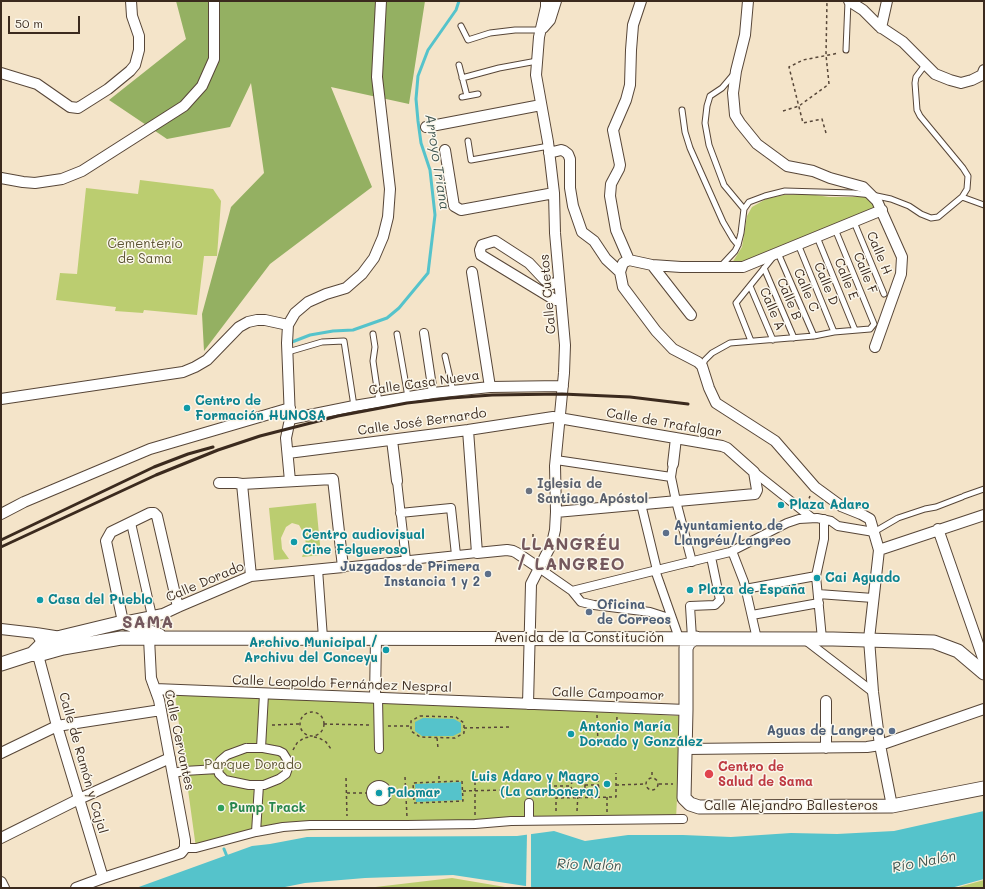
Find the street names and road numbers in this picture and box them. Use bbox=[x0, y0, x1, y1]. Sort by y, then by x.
street label: Calle H bbox=[863, 229, 895, 277]
street label: Calle F bbox=[850, 250, 880, 296]
street label: Calle Cuetos bbox=[537, 253, 559, 335]
street label: Calle E bbox=[831, 256, 861, 302]
street label: Calle D bbox=[810, 260, 842, 308]
street label: Calle C bbox=[790, 266, 822, 314]
street label: Calle B bbox=[773, 276, 805, 322]
street label: Calle A bbox=[756, 285, 788, 333]
street label: Calle Casa Nueva bbox=[368, 367, 480, 399]
street label: Calle José Bernardo bbox=[357, 405, 487, 439]
street label: Calle de Trafalgar bbox=[605, 405, 723, 441]
street label: Calle Dorado bbox=[164, 559, 246, 605]
street label: Avenida de la Constitución bbox=[494, 630, 664, 646]
street label: Calle Leopoldo Fernández Nespral bbox=[232, 672, 452, 696]
street label: Calle Campoamor bbox=[552, 684, 664, 704]
street label: Calle Cervantes bbox=[161, 688, 197, 792]
street label: Calle de Ramón y Cajal bbox=[55, 690, 111, 836]
street label: Calle Alejandro Ballesteros bbox=[704, 798, 878, 814]

